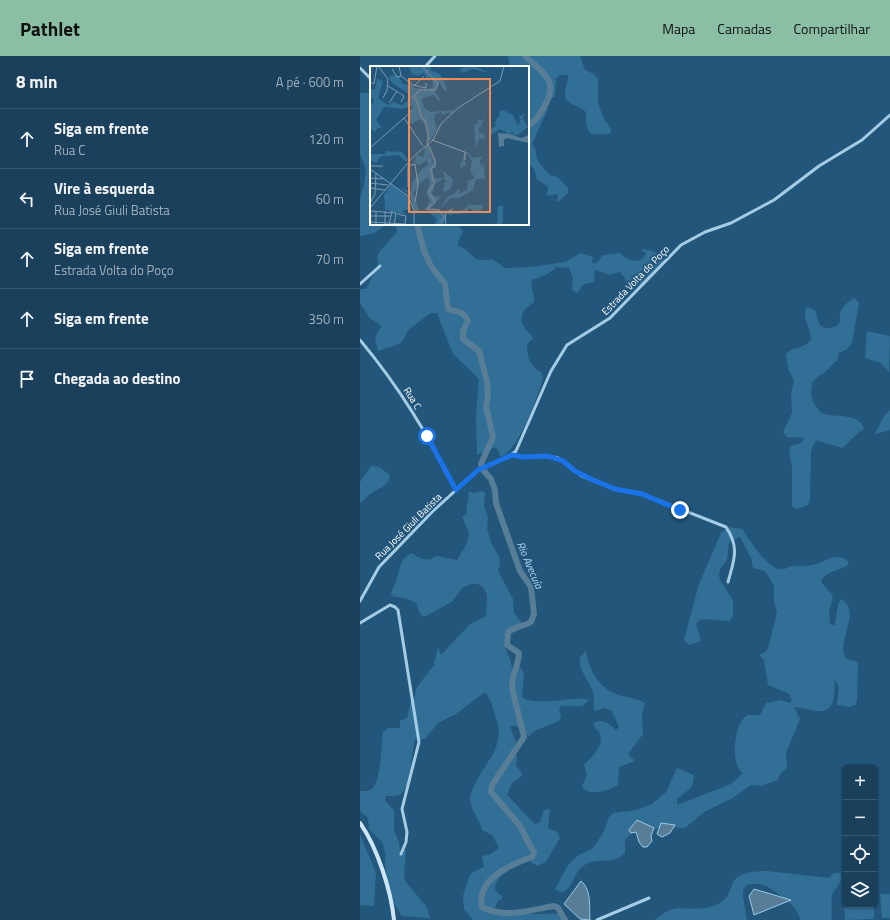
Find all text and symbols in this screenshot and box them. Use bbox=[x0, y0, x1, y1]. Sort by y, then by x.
text: Pathlet bbox=[20, 14, 80, 43]
text: Mapa bbox=[662, 18, 695, 39]
text: Camadas bbox=[717, 18, 772, 39]
text: Compartilhar bbox=[794, 18, 870, 39]
inset map bbox=[370, 66, 529, 225]
text: 8 min bbox=[16, 69, 57, 95]
text: A pé · 600 m bbox=[276, 72, 344, 92]
text: Siga em frente bbox=[54, 117, 149, 140]
icon: ahead bbox=[16, 128, 38, 150]
text: 120 m bbox=[308, 129, 344, 149]
text: Rua C bbox=[54, 140, 85, 160]
text: Vire à esquerda bbox=[54, 177, 155, 200]
icon: left bbox=[16, 188, 38, 210]
text: 60 m bbox=[316, 189, 344, 209]
text: Rua José Giuli Batista bbox=[54, 200, 170, 220]
text: Siga em frente bbox=[54, 237, 149, 260]
street label: Estrada Volta do Poço bbox=[598, 242, 673, 319]
icon: ahead bbox=[16, 248, 38, 270]
text: 70 m bbox=[316, 249, 344, 269]
text: Estrada Volta do Poço bbox=[54, 260, 174, 280]
text: Siga em frente bbox=[54, 307, 149, 330]
icon: ahead bbox=[16, 308, 38, 330]
text: 350 m bbox=[308, 309, 344, 329]
text: Chegada ao destino bbox=[54, 367, 180, 390]
icon: arrive bbox=[16, 368, 38, 390]
street label: Rua C bbox=[400, 384, 426, 413]
route start bbox=[418, 427, 436, 445]
street label: Rua José Giuli Batista bbox=[372, 490, 445, 563]
route end bbox=[671, 501, 689, 519]
water label: Rio Avecuía bbox=[513, 539, 547, 592]
map controls bbox=[842, 764, 878, 908]
button: + bbox=[842, 764, 878, 800]
button: − bbox=[842, 800, 878, 836]
button: locate bbox=[842, 836, 878, 872]
button: layers bbox=[842, 872, 878, 908]

